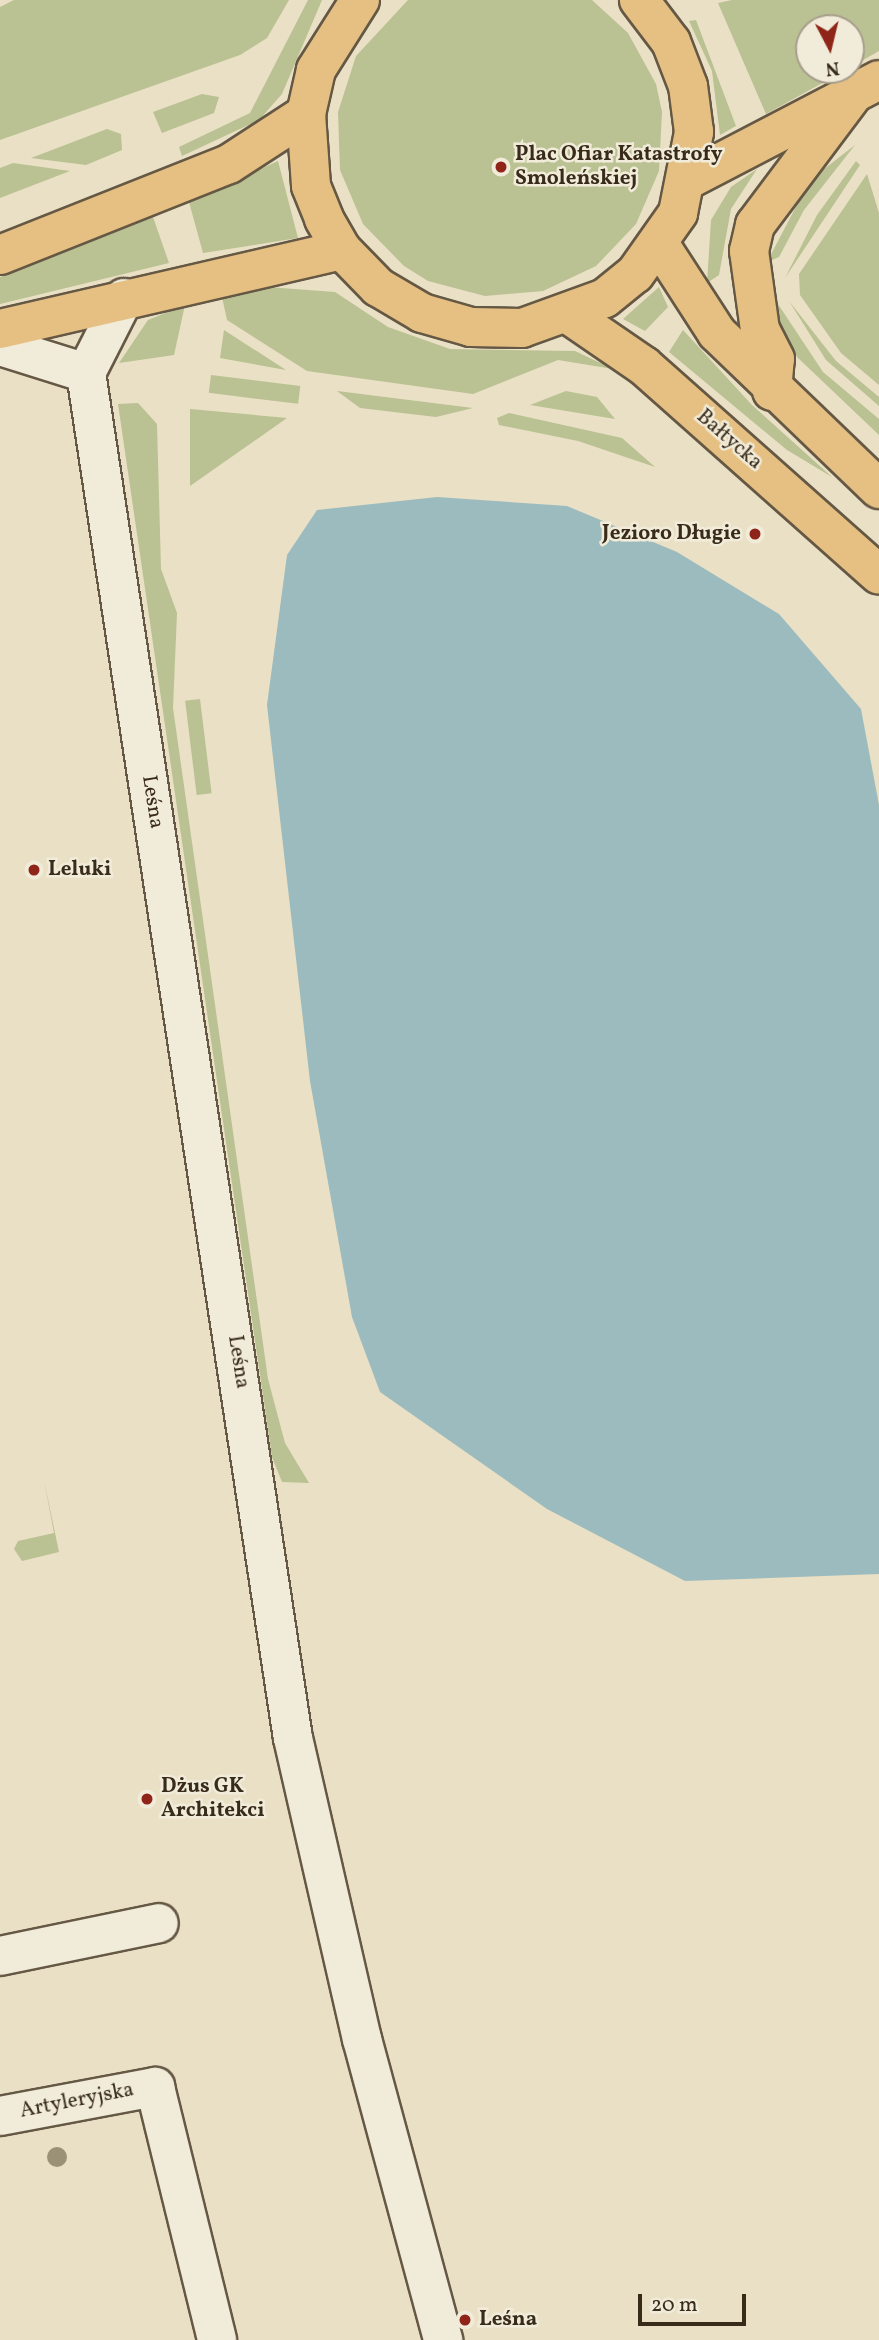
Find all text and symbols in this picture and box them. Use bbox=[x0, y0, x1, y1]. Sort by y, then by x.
north arrow bbox=[795, 14, 865, 84]
text: N bbox=[824, 54, 841, 82]
place label: Plac Ofiar Katastrofy Smoleńskiej bbox=[515, 142, 723, 192]
marker: Plac Ofiar Katastrofy Smoleńskiej bbox=[493, 159, 509, 175]
street label: Bałtycka bbox=[691, 405, 767, 475]
place label: Jezioro Długie bbox=[602, 521, 741, 547]
marker: Jezioro Długie bbox=[747, 526, 763, 542]
street label: Leśna bbox=[135, 774, 169, 830]
place label: Leluki bbox=[48, 857, 111, 883]
marker: Leluki bbox=[26, 862, 42, 878]
street label: Leśna bbox=[221, 1334, 255, 1390]
place label: Dżus GK Architekci bbox=[161, 1774, 265, 1824]
marker: Dżus GK Architekci bbox=[139, 1791, 155, 1807]
street label: Artyleryjska bbox=[18, 2078, 136, 2124]
scale bar bbox=[641, 2280, 750, 2324]
text: 20 m bbox=[651, 2291, 697, 2320]
place label: Leśna bbox=[479, 2307, 537, 2333]
marker: Leśna bbox=[457, 2312, 473, 2328]

